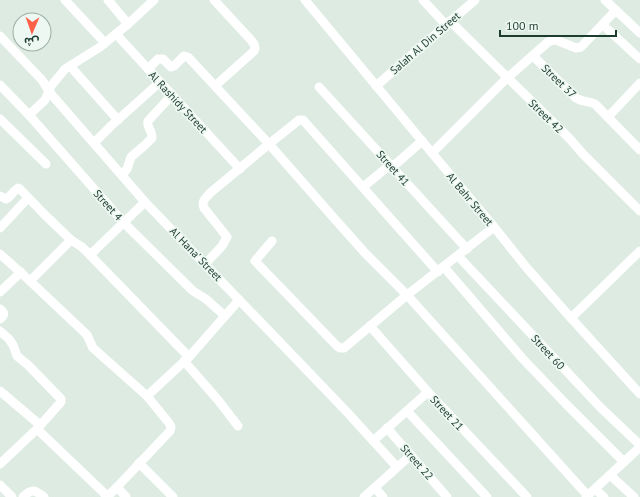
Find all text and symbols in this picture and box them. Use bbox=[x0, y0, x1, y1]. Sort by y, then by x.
street label: Salah Al Din Street bbox=[387, 9, 463, 77]
north arrow bbox=[12, 12, 52, 52]
scale bar bbox=[500, 12, 616, 38]
text: 100 m bbox=[506, 18, 539, 33]
text: ش bbox=[24, 35, 39, 49]
street label: Street 37 bbox=[539, 61, 579, 101]
street label: Al Rashidy Street bbox=[146, 68, 210, 136]
street label: Street 42 bbox=[526, 96, 566, 136]
street label: Street 41 bbox=[373, 147, 413, 189]
street label: Al Bahr Street bbox=[444, 170, 497, 229]
street label: Street 4 bbox=[90, 187, 126, 223]
street label: Al Hana' Street bbox=[167, 224, 225, 284]
street label: Street 60 bbox=[528, 331, 568, 373]
street label: Street 21 bbox=[427, 392, 467, 434]
street label: Street 22 bbox=[398, 441, 436, 483]

